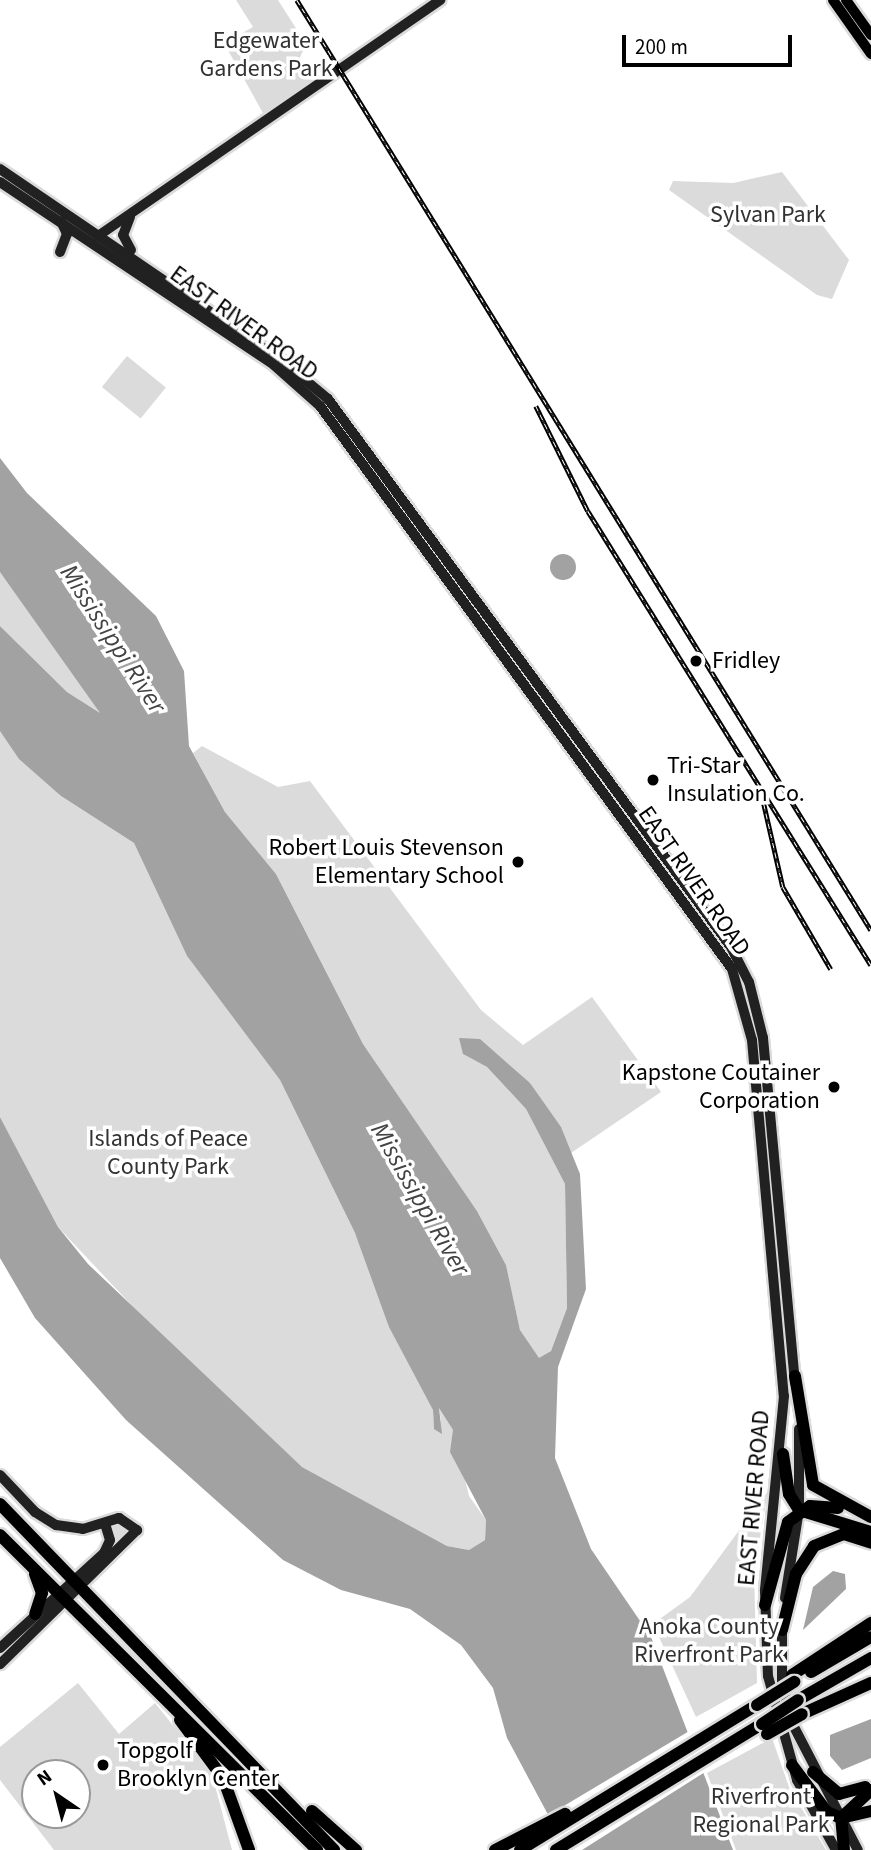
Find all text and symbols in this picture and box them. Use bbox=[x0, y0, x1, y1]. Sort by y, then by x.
scale bar bbox=[626, 21, 796, 65]
park label: Edgewater Gardens Park bbox=[199, 27, 333, 83]
text: 200 m bbox=[635, 32, 688, 62]
park label: Sylvan Park bbox=[710, 201, 826, 229]
street label: EAST RIVER ROAD bbox=[164, 260, 324, 386]
water label: Mississippi River bbox=[53, 559, 173, 719]
place label: Fridley bbox=[712, 647, 780, 675]
marker: Fridley bbox=[686, 651, 706, 671]
place label: Tri-Star Insulation Co. bbox=[667, 752, 805, 808]
marker: Tri-Star Insulation Co. bbox=[645, 772, 661, 788]
street label: EAST RIVER ROAD bbox=[632, 801, 756, 961]
place label: Robert Louis Stevenson Elementary School bbox=[269, 834, 504, 890]
marker: Robert Louis Stevenson Elementary School bbox=[510, 854, 526, 870]
place label: Kapstone Coutainer Corporation bbox=[622, 1059, 820, 1115]
marker: Kapstone Coutainer Corporation bbox=[826, 1079, 842, 1095]
water label: Mississippi River bbox=[364, 1117, 476, 1281]
park label: Islands of Peace County Park bbox=[88, 1125, 248, 1181]
street label: EAST RIVER ROAD bbox=[732, 1409, 776, 1587]
park label: Anoka County Riverfront Park bbox=[634, 1613, 784, 1669]
place label: Topgolf Brooklyn Center bbox=[117, 1737, 279, 1793]
marker: Topgolf Brooklyn Center bbox=[95, 1757, 111, 1773]
north arrow bbox=[21, 1759, 91, 1829]
text: N bbox=[32, 1763, 58, 1793]
park label: Riverfront Regional Park bbox=[692, 1783, 830, 1839]

